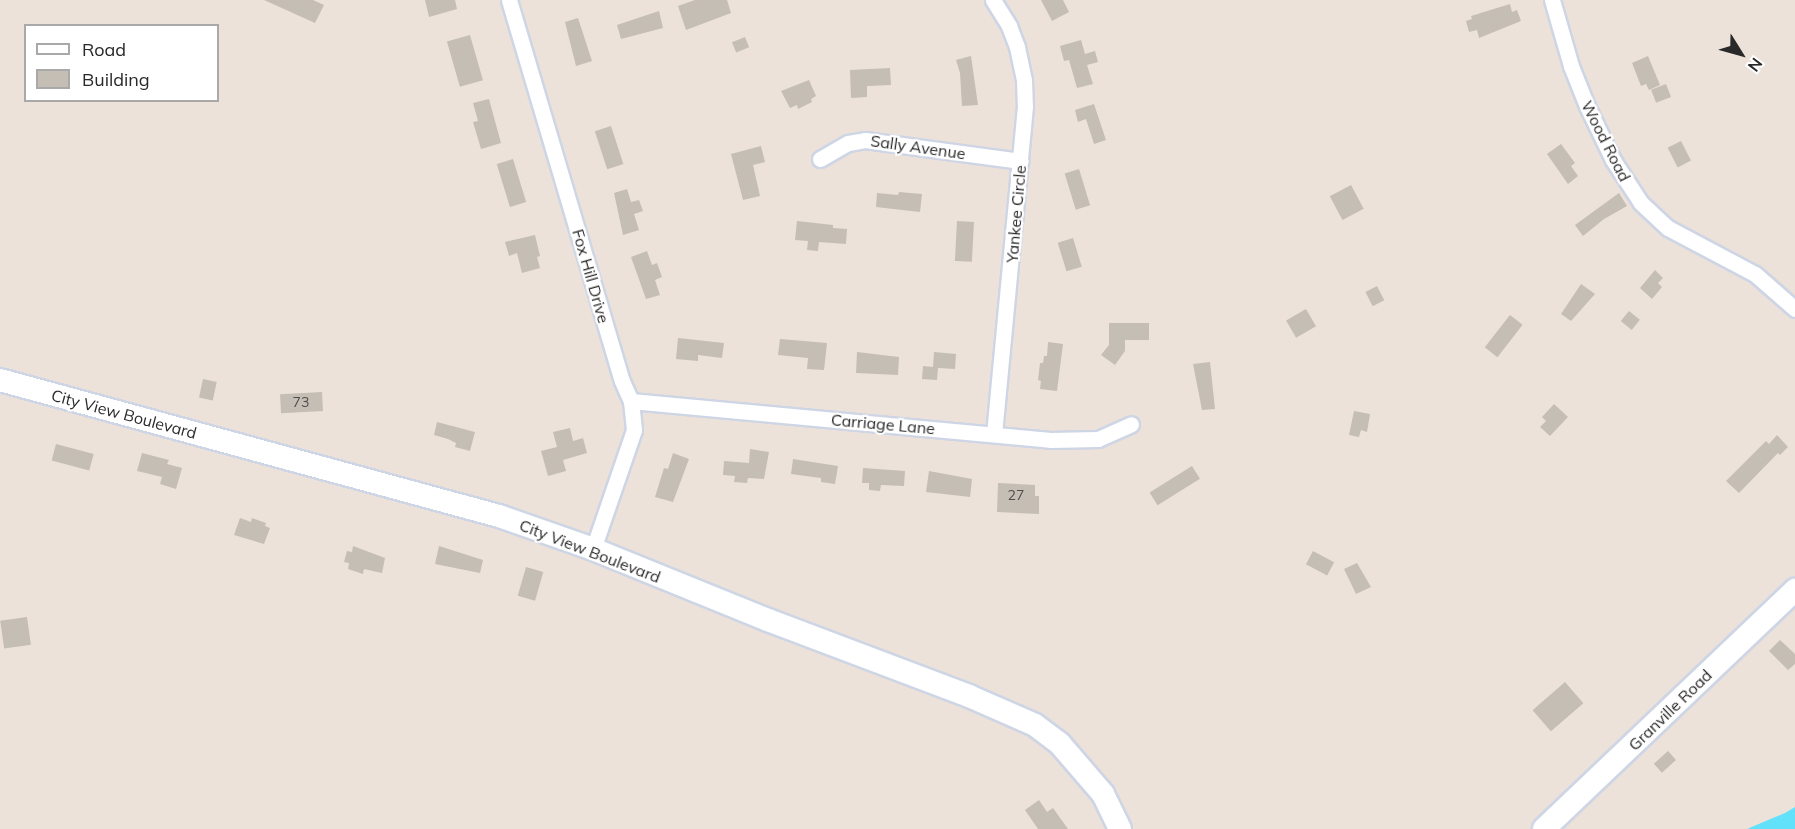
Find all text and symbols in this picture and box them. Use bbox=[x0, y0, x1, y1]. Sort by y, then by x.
legend bbox=[24, 24, 219, 102]
north arrow bbox=[1711, 24, 1771, 84]
text: Road bbox=[82, 38, 126, 61]
text: N bbox=[1744, 54, 1767, 76]
text: Building bbox=[82, 68, 150, 91]
street label: Wood Road bbox=[1577, 97, 1635, 185]
street label: Sally Avenue bbox=[869, 131, 967, 163]
street label: Yankee Circle bbox=[1002, 164, 1030, 264]
street label: Fox Hill Drive bbox=[568, 227, 614, 325]
street label: City View Boulevard bbox=[49, 385, 199, 443]
house number: 73 bbox=[293, 394, 309, 410]
street label: Carriage Lane bbox=[830, 410, 936, 438]
house number: 27 bbox=[1008, 487, 1024, 503]
street label: City View Boulevard bbox=[517, 515, 663, 587]
street label: Granville Road bbox=[1624, 665, 1716, 755]

